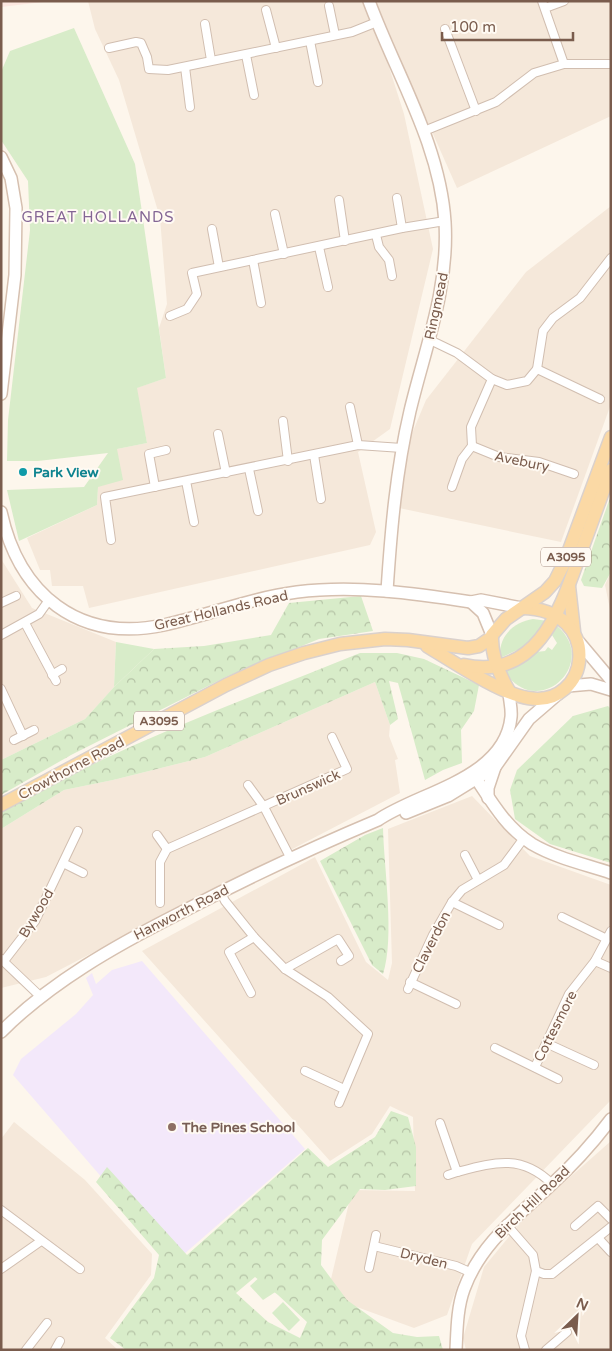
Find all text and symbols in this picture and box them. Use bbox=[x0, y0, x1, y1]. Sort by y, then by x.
scale bar bbox=[442, 10, 573, 42]
text: 100 m bbox=[450, 18, 496, 36]
district label: GREAT HOLLANDS bbox=[21, 208, 175, 226]
street label: Ringmead bbox=[421, 271, 452, 341]
street label: Avebury bbox=[493, 447, 551, 476]
place label: Park View bbox=[33, 464, 99, 481]
marker: Park View bbox=[17, 466, 29, 478]
road number: A3095 bbox=[541, 548, 591, 566]
street label: Great Hollands Road bbox=[152, 587, 290, 634]
road number: A3095 bbox=[134, 711, 184, 730]
street label: Crowthorne Road bbox=[15, 733, 127, 804]
street label: Brunswick bbox=[274, 766, 343, 809]
street label: Hanworth Road bbox=[131, 881, 232, 944]
street label: Bywood bbox=[15, 886, 58, 941]
street label: Claverdon bbox=[409, 908, 454, 976]
street label: Cottesmore bbox=[530, 988, 581, 1065]
place label: The Pines School bbox=[181, 1119, 295, 1136]
marker: The Pines School bbox=[166, 1121, 178, 1133]
street label: Birch Hill Road bbox=[491, 1162, 573, 1242]
street label: Dryden bbox=[398, 1244, 449, 1273]
north arrow bbox=[552, 1291, 602, 1341]
text: N bbox=[574, 1295, 591, 1315]

